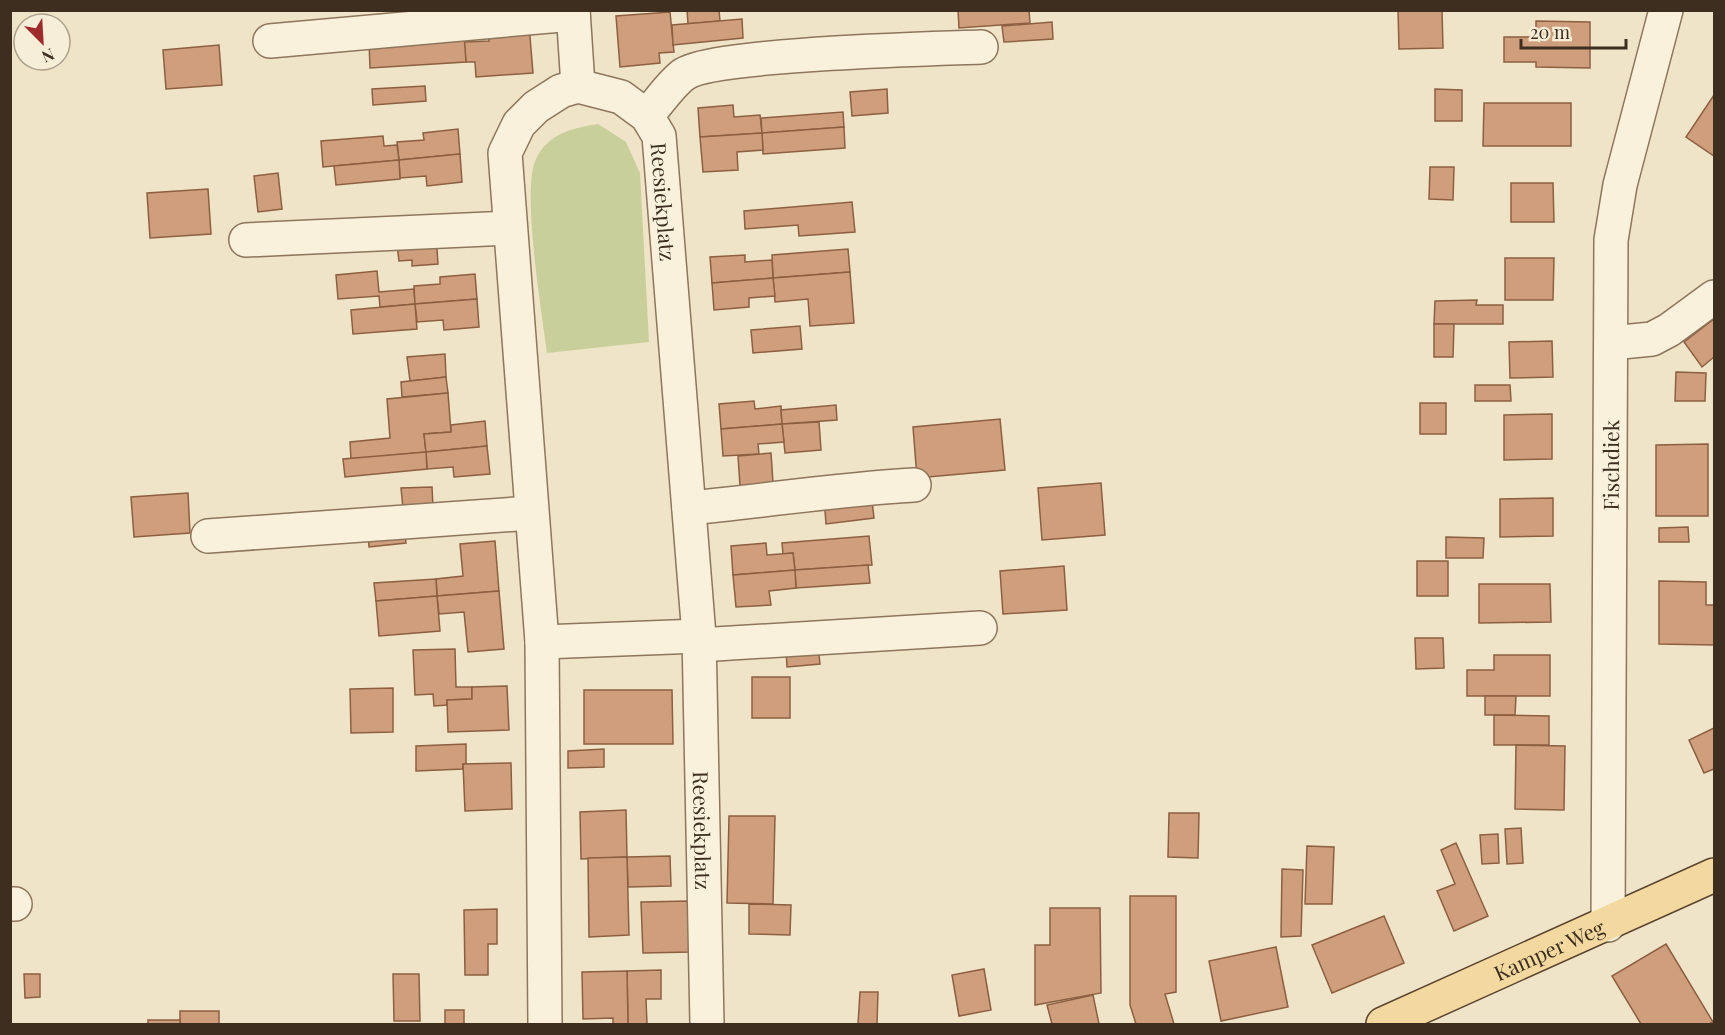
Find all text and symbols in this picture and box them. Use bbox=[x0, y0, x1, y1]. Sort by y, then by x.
north arrow bbox=[12, 12, 72, 72]
scale bar bbox=[1521, 12, 1626, 50]
text: 20 m bbox=[1530, 20, 1570, 44]
text: N bbox=[38, 44, 58, 68]
street label: Reesiekplatz bbox=[646, 142, 683, 262]
street label: Fischdiek bbox=[1596, 419, 1624, 510]
street label: Reesiekplatz bbox=[688, 771, 718, 890]
street label: Kamper Weg bbox=[1489, 912, 1609, 986]

